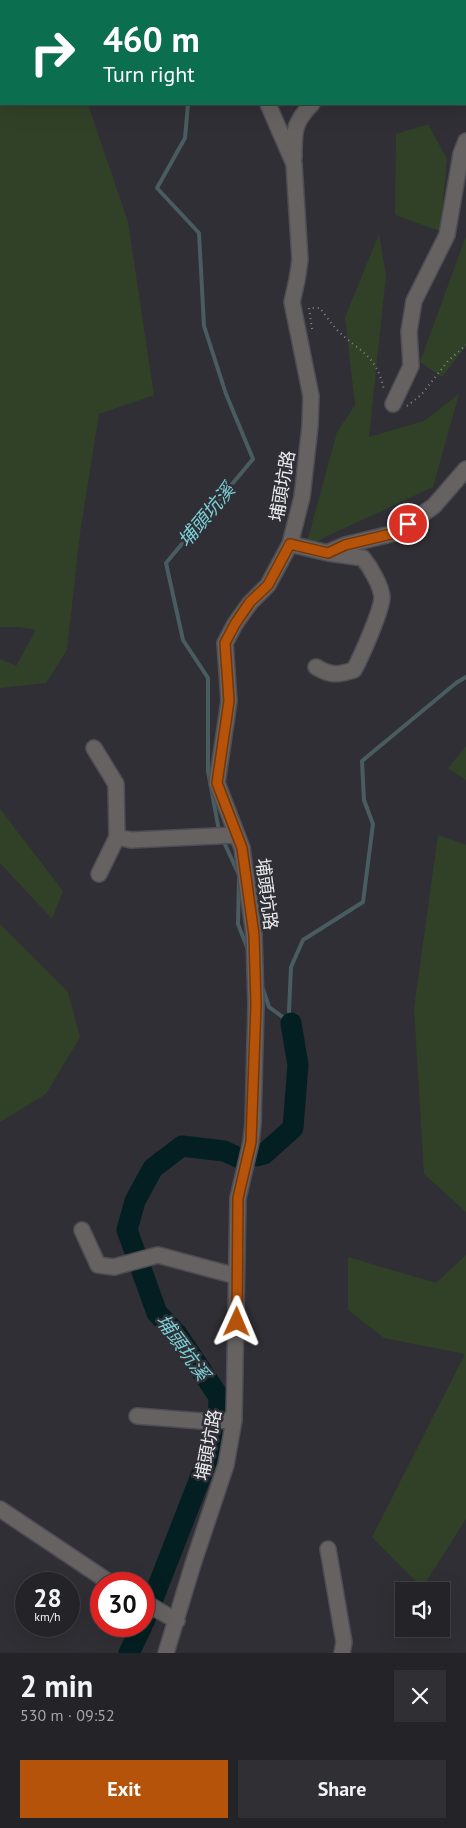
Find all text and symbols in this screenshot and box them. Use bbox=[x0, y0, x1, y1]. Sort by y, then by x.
text: 460 m bbox=[103, 16, 200, 62]
icon: right bbox=[20, 20, 85, 85]
text: Turn right bbox=[103, 60, 195, 88]
street label: 埔頭坑路 bbox=[264, 449, 300, 523]
water label: 埔頭坑溪 bbox=[172, 476, 242, 552]
pin bbox=[387, 503, 429, 545]
icon: arrive bbox=[394, 510, 422, 538]
street label: 埔頭坑路 bbox=[251, 857, 283, 931]
position arrow bbox=[210, 1295, 262, 1347]
water label: 埔頭坑溪 bbox=[151, 1309, 217, 1387]
street label: 埔頭坑路 bbox=[190, 1407, 226, 1483]
speed limit sign: 30 bbox=[90, 1572, 155, 1637]
text: 28 bbox=[33, 1582, 62, 1614]
map controls bbox=[395, 1582, 450, 1637]
button: sound bbox=[395, 1582, 450, 1637]
text: km/h bbox=[34, 1609, 61, 1624]
text: 2 min bbox=[20, 1666, 93, 1705]
button: close bbox=[394, 1670, 446, 1722]
text: 530 m · 09:52 bbox=[20, 1705, 115, 1725]
button: Exit bbox=[20, 1760, 228, 1818]
button: Share bbox=[238, 1760, 446, 1818]

